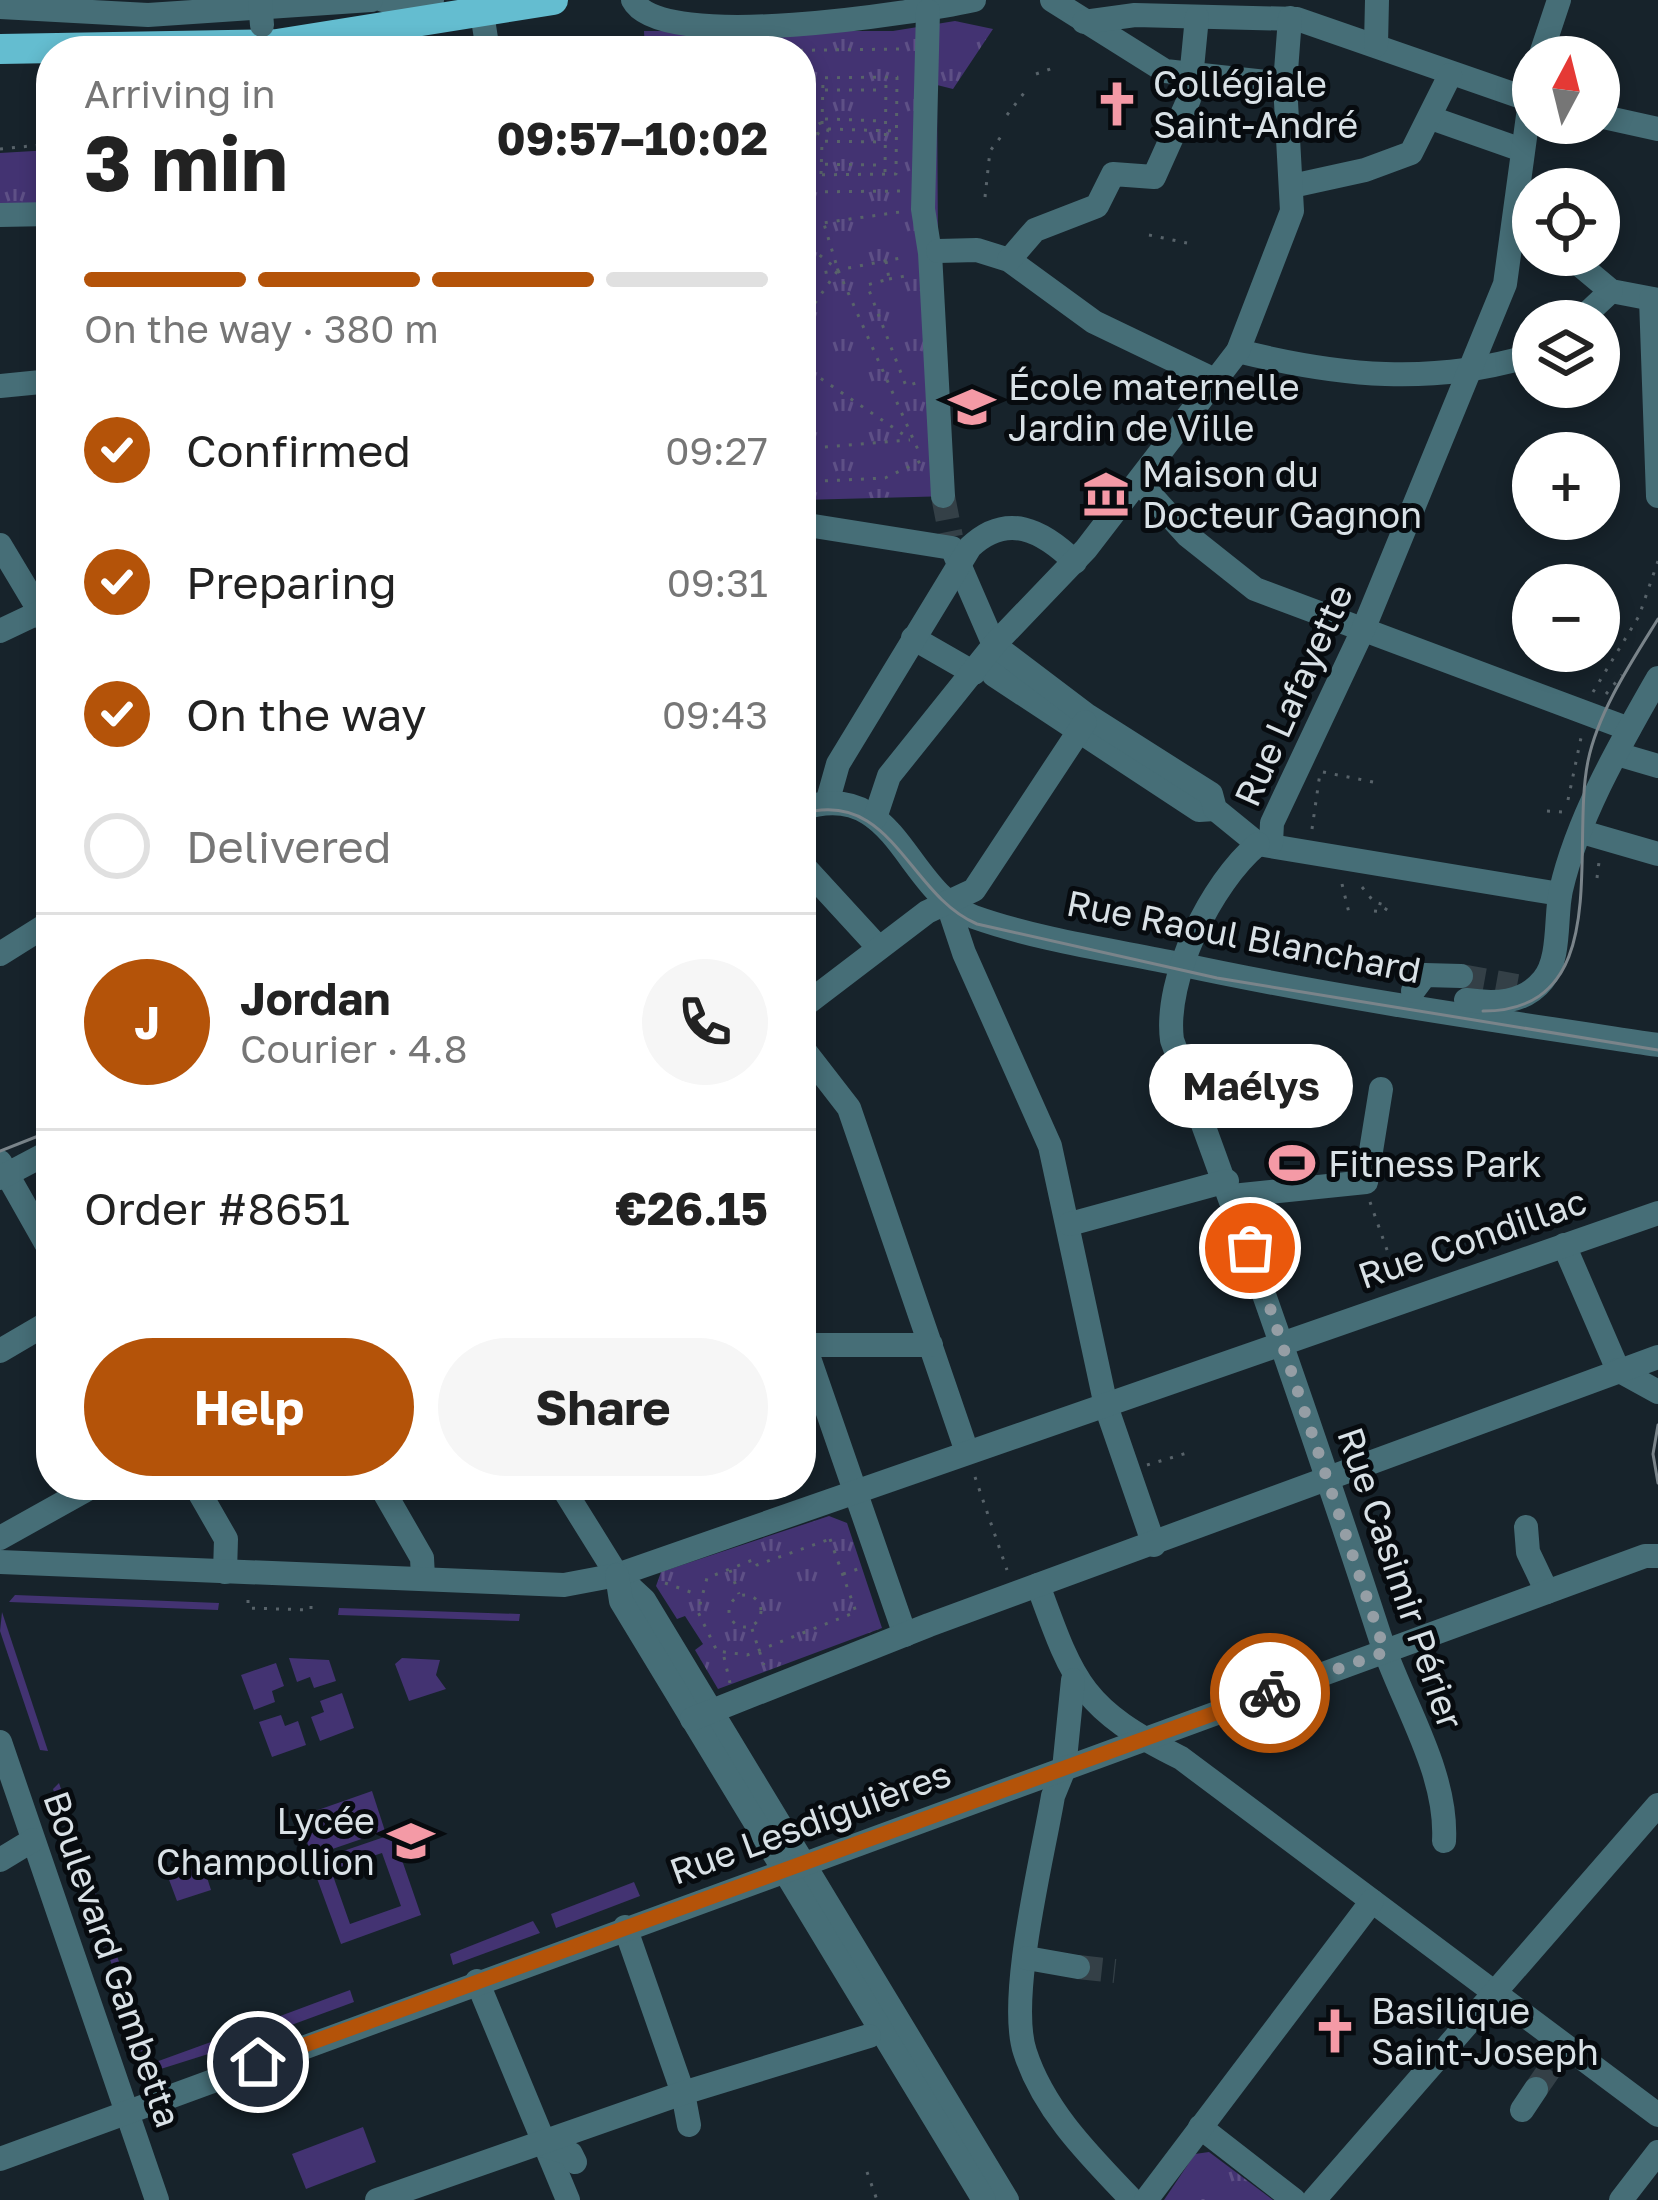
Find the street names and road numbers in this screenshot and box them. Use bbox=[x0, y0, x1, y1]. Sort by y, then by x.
street label: Rue Lafayette bbox=[1225, 577, 1361, 813]
street label: Rue Raoul Blanchard bbox=[1063, 881, 1425, 991]
street label: Rue Condillac bbox=[1352, 1179, 1592, 1297]
street label: Rue Casimir Périer bbox=[1329, 1421, 1473, 1735]
street label: Rue Lesdiguières bbox=[664, 1751, 956, 1893]
street label: Boulevard Gambetta bbox=[35, 1785, 191, 2133]

